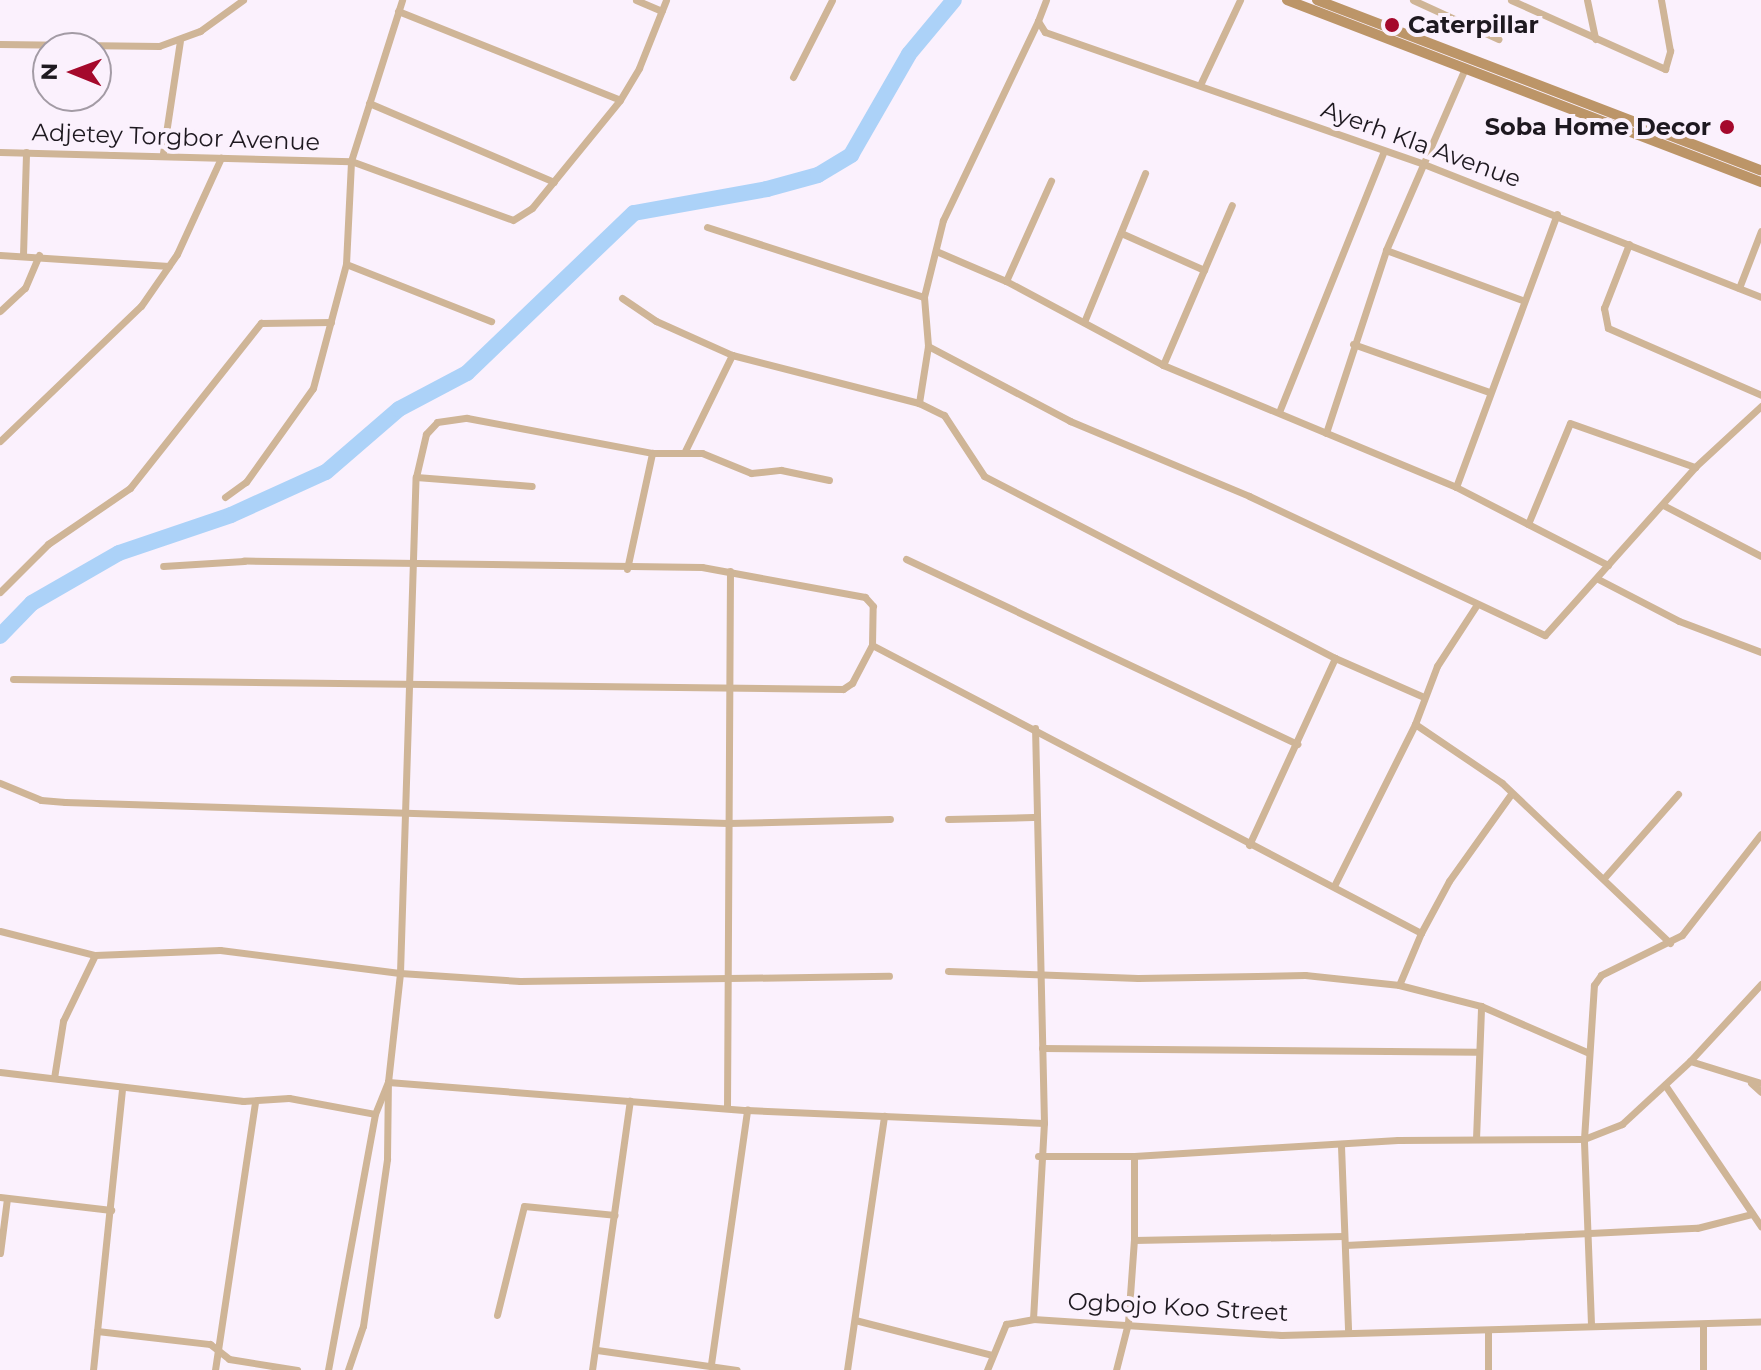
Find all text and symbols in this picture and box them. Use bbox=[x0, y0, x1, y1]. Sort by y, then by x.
place label: Caterpillar bbox=[1408, 11, 1539, 39]
marker: Caterpillar bbox=[1383, 16, 1401, 34]
north arrow bbox=[32, 32, 112, 112]
text: N bbox=[36, 62, 63, 81]
street label: Ayerh Kla Avenue bbox=[1317, 95, 1525, 193]
place label: Soba Home Decor bbox=[1485, 113, 1711, 141]
street label: Adjetey Torgbor Avenue bbox=[31, 118, 321, 156]
marker: Soba Home Decor bbox=[1718, 118, 1736, 136]
street label: Ogbojo Koo Street bbox=[1067, 1287, 1289, 1327]

